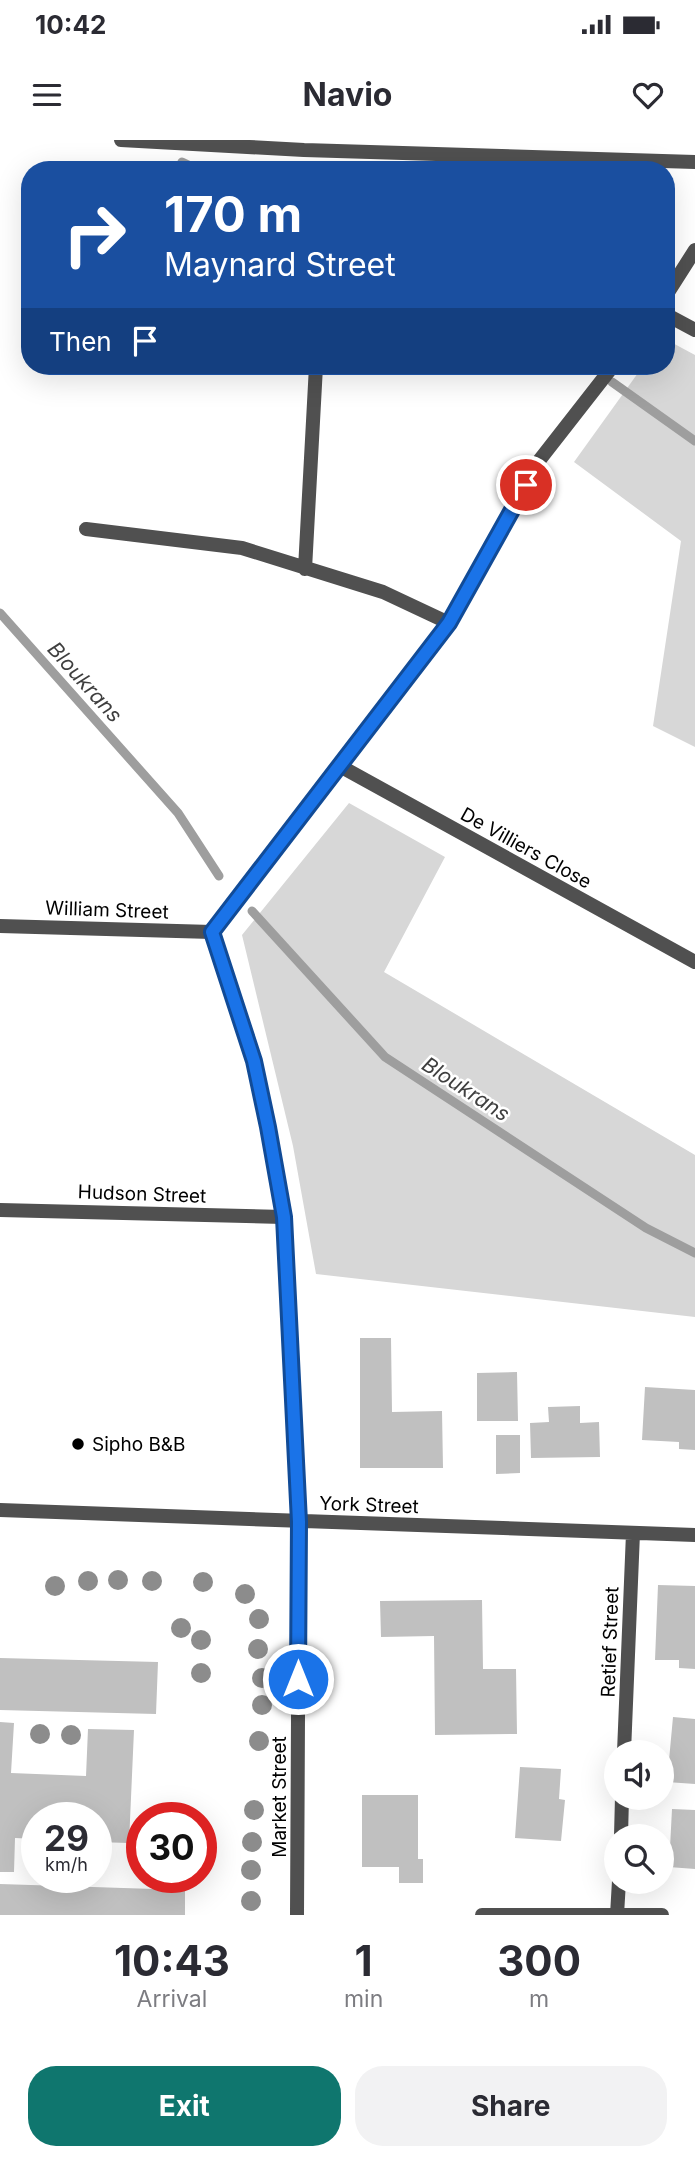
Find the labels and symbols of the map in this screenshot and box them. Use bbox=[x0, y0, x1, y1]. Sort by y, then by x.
pin bbox=[496, 455, 556, 515]
water label: Bloukrans bbox=[42, 637, 128, 727]
street label: De Villiers Close bbox=[456, 802, 596, 894]
street label: William Street bbox=[45, 896, 169, 924]
water label: Bloukrans bbox=[418, 1051, 514, 1127]
street label: Hudson Street bbox=[77, 1180, 207, 1208]
place label: Sipho B&B bbox=[92, 1433, 186, 1456]
marker: Sipho B&B bbox=[70, 1436, 86, 1452]
street label: York Street bbox=[319, 1492, 419, 1518]
street label: Retief Street bbox=[597, 1586, 623, 1698]
position arrow bbox=[261, 1642, 335, 1716]
street label: Market Street bbox=[268, 1736, 291, 1858]
speed limit sign: 30 bbox=[126, 1802, 217, 1893]

